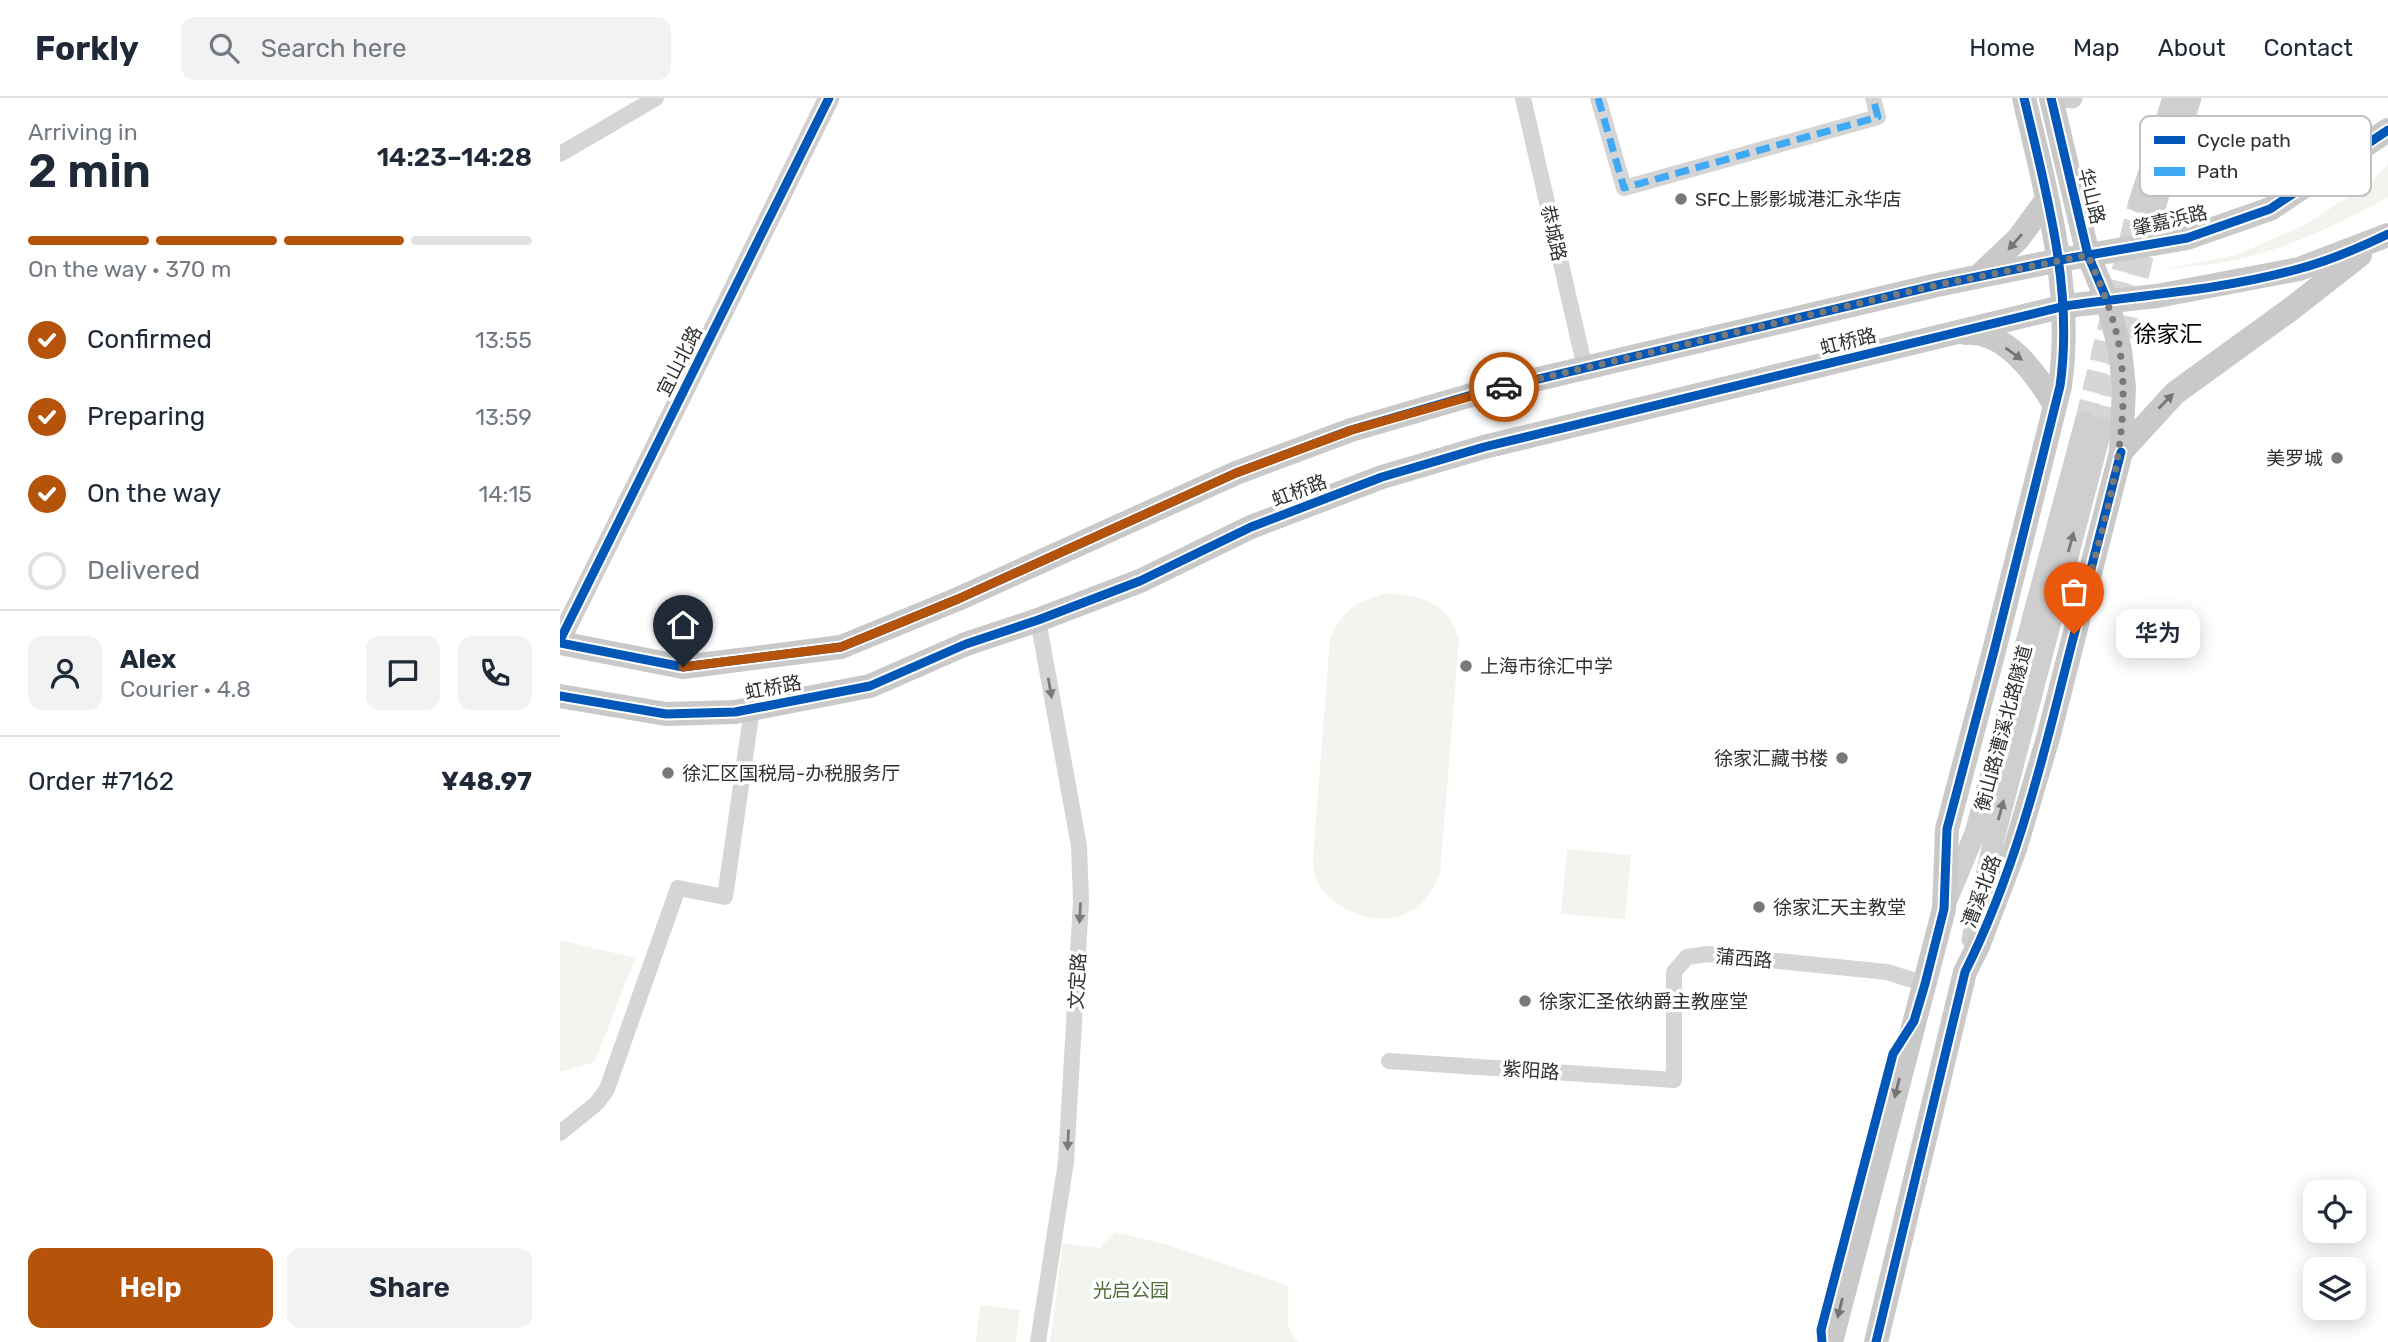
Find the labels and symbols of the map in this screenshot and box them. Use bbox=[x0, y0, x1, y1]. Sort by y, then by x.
legend bbox=[2140, 116, 2371, 196]
text: Cycle path bbox=[2197, 129, 2291, 152]
text: Path bbox=[2197, 160, 2238, 183]
street label: 华山路 bbox=[2073, 166, 2110, 227]
place label: SFC上影影城港汇永华店 bbox=[1695, 188, 1901, 211]
marker: SFC上影影城港汇永华店 bbox=[1673, 191, 1689, 207]
street label: 肇嘉浜路 bbox=[2130, 201, 2210, 240]
street label: 恭城路 bbox=[1536, 203, 1571, 263]
one-way arrow bbox=[2008, 233, 2023, 250]
district label: 徐家汇 bbox=[2134, 320, 2203, 348]
street label: 宜山北路 bbox=[652, 322, 707, 400]
street label: 虹桥路 bbox=[1818, 323, 1879, 360]
one-way arrow bbox=[2005, 347, 2023, 361]
courier bbox=[1469, 352, 1539, 422]
one-way arrow bbox=[2158, 393, 2174, 410]
place label: 美罗城 bbox=[2266, 447, 2323, 470]
marker: 美罗城 bbox=[2329, 450, 2345, 466]
street label: 虹桥路 bbox=[1268, 470, 1330, 511]
one-way arrow bbox=[2066, 531, 2077, 553]
pin bbox=[2044, 562, 2104, 634]
pin bbox=[653, 595, 713, 667]
callout: 华为 bbox=[2116, 610, 2200, 658]
street label: 衡山路漕溪北路隧道 bbox=[1970, 643, 2037, 814]
place label: 上海市徐汇中学 bbox=[1480, 655, 1613, 678]
marker: 上海市徐汇中学 bbox=[1458, 658, 1474, 674]
street label: 虹桥路 bbox=[743, 671, 803, 704]
one-way arrow bbox=[1045, 677, 1056, 699]
place label: 徐家汇藏书楼 bbox=[1714, 747, 1828, 770]
marker: 徐家汇藏书楼 bbox=[1834, 750, 1850, 766]
place label: 徐汇区国税局-办税服务厅 bbox=[682, 762, 900, 785]
marker: 徐汇区国税局-办税服务厅 bbox=[660, 765, 676, 781]
one-way arrow bbox=[1996, 798, 2007, 820]
street label: 漕溪北路 bbox=[1957, 852, 2006, 931]
place label: 徐家汇天主教堂 bbox=[1773, 896, 1906, 919]
marker: 徐家汇天主教堂 bbox=[1751, 899, 1767, 915]
one-way arrow bbox=[1075, 902, 1086, 924]
street label: 蒲西路 bbox=[1715, 945, 1773, 972]
street label: 文定路 bbox=[1065, 952, 1090, 1010]
place label: 徐家汇圣依纳爵主教座堂 bbox=[1539, 990, 1748, 1013]
marker: 徐家汇圣依纳爵主教座堂 bbox=[1517, 993, 1533, 1009]
street label: 紫阳路 bbox=[1502, 1057, 1560, 1084]
one-way arrow bbox=[1891, 1077, 1902, 1099]
one-way arrow bbox=[1062, 1129, 1073, 1151]
park label: 光启公园 bbox=[1093, 1279, 1169, 1302]
one-way arrow bbox=[1834, 1297, 1845, 1319]

